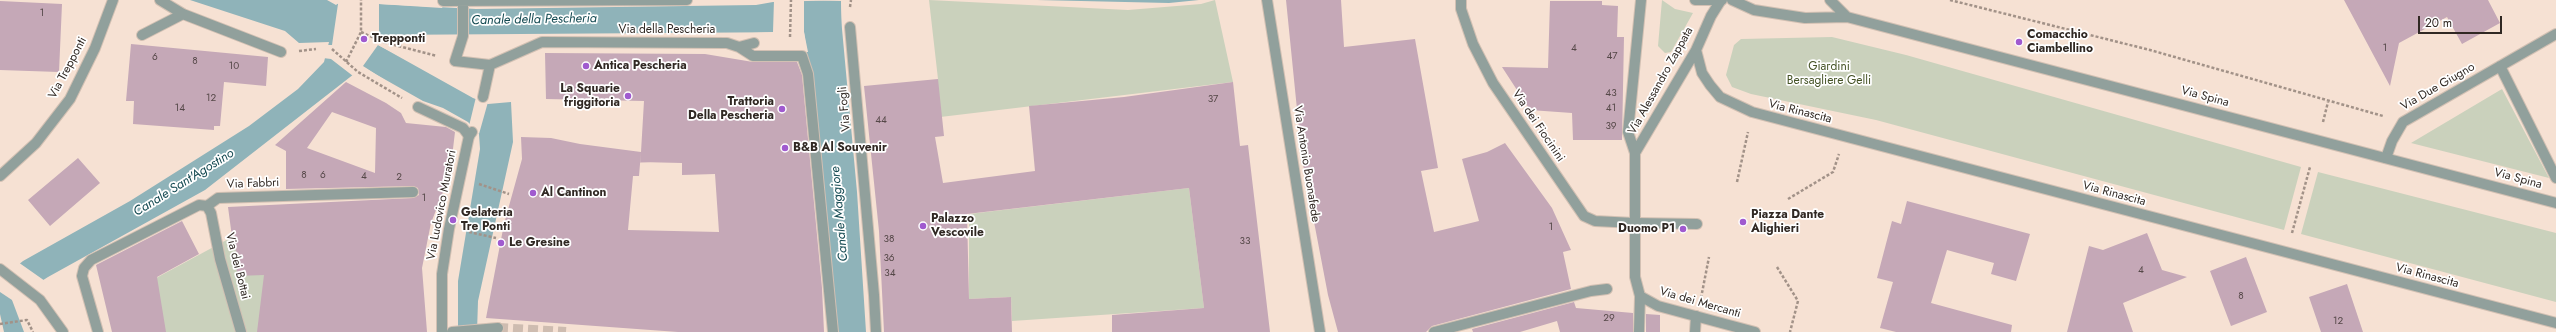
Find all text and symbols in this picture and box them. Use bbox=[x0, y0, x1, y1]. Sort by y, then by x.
house number: 1 bbox=[40, 8, 44, 20]
scale bar bbox=[2420, 8, 2504, 34]
water label: Canale della Pescheria bbox=[471, 11, 597, 29]
text: 20 m bbox=[2425, 14, 2452, 32]
street label: Via della Pescheria bbox=[619, 23, 715, 37]
street label: Via Alessandro Zappata bbox=[1626, 25, 1696, 137]
place label: Comacchio Ciambellino bbox=[2027, 28, 2093, 56]
place label: Trepponti bbox=[372, 32, 425, 46]
marker: Trepponti bbox=[359, 34, 369, 44]
street label: Via Trepponti bbox=[46, 35, 90, 101]
marker: Comacchio Ciambellino bbox=[2014, 37, 2024, 47]
house number: 4 bbox=[1571, 43, 1577, 55]
house number: 1 bbox=[2383, 43, 2387, 55]
house number: 47 bbox=[1606, 51, 1618, 63]
house number: 6 bbox=[152, 52, 158, 64]
house number: 8 bbox=[192, 56, 198, 68]
place label: Antica Pescheria bbox=[594, 59, 687, 73]
park label: Giardini Bersagliere Gelli bbox=[1787, 60, 1871, 88]
street label: Via Due Giugno bbox=[2398, 60, 2478, 114]
house number: 10 bbox=[229, 61, 239, 73]
marker: Antica Pescheria bbox=[581, 61, 591, 71]
place label: La Squarie friggitoria bbox=[560, 82, 620, 110]
street label: Via Spina bbox=[2179, 84, 2231, 110]
street label: Via Fogli bbox=[836, 86, 854, 132]
street label: Via dei Fiocinini bbox=[1509, 87, 1567, 165]
house number: 43 bbox=[1605, 88, 1617, 100]
marker: La Squarie friggitoria bbox=[623, 91, 633, 101]
house number: 12 bbox=[206, 93, 216, 105]
house number: 37 bbox=[1208, 94, 1218, 106]
place label: Trattoria Della Pescheria bbox=[688, 95, 774, 123]
street label: Via Rinascita bbox=[1767, 97, 1833, 127]
house number: 14 bbox=[175, 103, 185, 115]
house number: 41 bbox=[1606, 103, 1616, 115]
marker: Trattoria Della Pescheria bbox=[777, 104, 787, 114]
street label: Via Antonio Buonafede bbox=[1290, 105, 1322, 223]
house number: 44 bbox=[875, 115, 887, 127]
house number: 39 bbox=[1605, 121, 1617, 133]
place label: B&B Al Souvenir bbox=[793, 141, 887, 155]
marker: B&B Al Souvenir bbox=[780, 143, 790, 153]
water label: Canale Sant'Agostino bbox=[131, 146, 237, 220]
street label: Via Ludovico Muratori bbox=[424, 149, 460, 261]
water label: Canale Maggiore bbox=[828, 166, 852, 262]
street label: Via Spina bbox=[2492, 166, 2544, 192]
house number: 8 bbox=[301, 170, 307, 182]
house number: 6 bbox=[320, 170, 326, 182]
house number: 4 bbox=[361, 171, 367, 183]
house number: 2 bbox=[396, 172, 402, 184]
street label: Via Fabbri bbox=[226, 176, 280, 192]
street label: Via Rinascita bbox=[2081, 179, 2147, 209]
place label: Al Cantinon bbox=[541, 186, 606, 200]
marker: Al Cantinon bbox=[528, 188, 538, 198]
house number: 1 bbox=[422, 193, 426, 205]
place label: Gelateria Tre Ponti bbox=[461, 206, 513, 234]
place label: Piazza Dante Alighieri bbox=[1751, 208, 1824, 236]
place label: Palazzo Vescovile bbox=[931, 212, 984, 240]
marker: Gelateria Tre Ponti bbox=[448, 215, 458, 225]
marker: Piazza Dante Alighieri bbox=[1738, 217, 1748, 227]
marker: Palazzo Vescovile bbox=[918, 221, 928, 231]
house number: 1 bbox=[1549, 222, 1553, 234]
place label: Duomo P1 bbox=[1618, 222, 1675, 236]
marker: Duomo P1 bbox=[1678, 224, 1688, 234]
street label: Via dei Bottai bbox=[222, 231, 252, 301]
house number: 38 bbox=[884, 234, 894, 246]
place label: Le Gresine bbox=[509, 236, 570, 250]
house number: 33 bbox=[1240, 236, 1250, 248]
marker: Le Gresine bbox=[496, 238, 506, 248]
house number: 36 bbox=[883, 253, 895, 265]
street label: Via Rinascita bbox=[2394, 261, 2460, 291]
house number: 4 bbox=[2138, 265, 2144, 277]
house number: 34 bbox=[884, 268, 896, 280]
street label: Via dei Mercanti bbox=[1658, 285, 1742, 321]
house number: 8 bbox=[2238, 291, 2244, 303]
house number: 29 bbox=[1603, 313, 1615, 325]
house number: 12 bbox=[2333, 316, 2343, 328]

